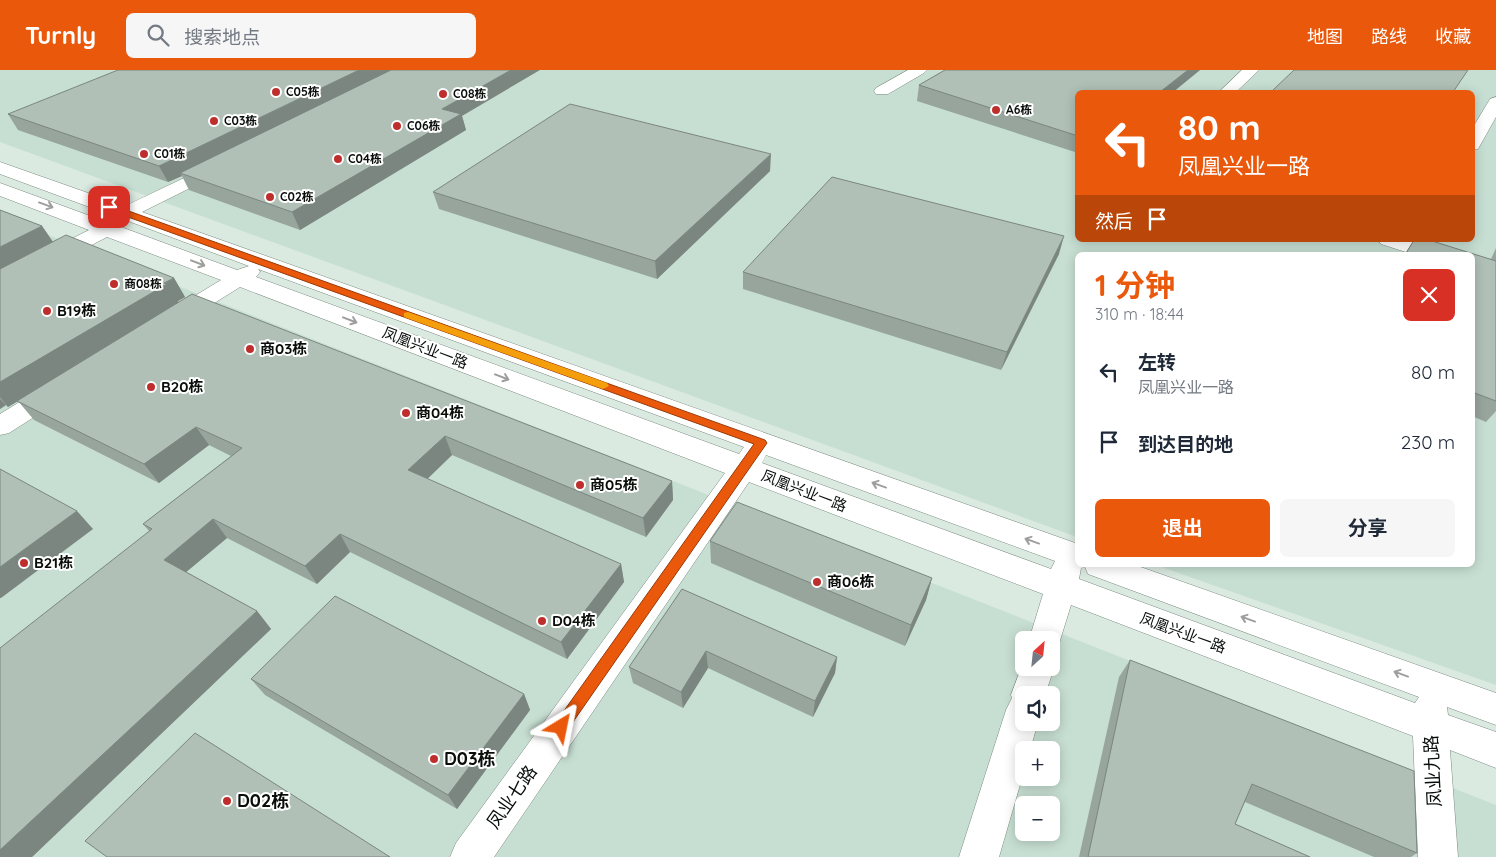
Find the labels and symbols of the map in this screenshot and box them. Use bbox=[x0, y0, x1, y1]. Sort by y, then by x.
place label: C05栋 bbox=[286, 84, 320, 99]
marker: C05栋 bbox=[270, 86, 282, 98]
place label: C08栋 bbox=[453, 86, 486, 101]
marker: C08栋 bbox=[437, 88, 449, 100]
place label: A6栋 bbox=[1006, 102, 1032, 117]
marker: A6栋 bbox=[990, 104, 1002, 116]
place label: C03栋 bbox=[224, 113, 257, 128]
marker: C03栋 bbox=[208, 115, 220, 127]
place label: C06栋 bbox=[407, 118, 441, 133]
marker: C06栋 bbox=[391, 120, 403, 132]
place label: C01栋 bbox=[154, 146, 186, 161]
marker: C01栋 bbox=[138, 148, 150, 160]
place label: C04栋 bbox=[348, 151, 382, 166]
marker: C04栋 bbox=[332, 153, 344, 165]
pin bbox=[88, 186, 130, 228]
place label: C02栋 bbox=[280, 189, 314, 204]
marker: C02栋 bbox=[264, 191, 276, 203]
one-way arrow bbox=[38, 201, 53, 210]
one-way arrow bbox=[190, 259, 205, 268]
place label: 商08栋 bbox=[124, 276, 162, 291]
marker: 商08栋 bbox=[108, 278, 120, 290]
place label: B19栋 bbox=[57, 301, 96, 320]
marker: B19栋 bbox=[41, 305, 53, 317]
one-way arrow bbox=[342, 316, 357, 325]
street label: 凤凰兴业一路 bbox=[380, 323, 471, 373]
place label: 商03栋 bbox=[260, 339, 307, 358]
marker: 商03栋 bbox=[244, 343, 256, 355]
one-way arrow bbox=[494, 373, 509, 382]
place label: B20栋 bbox=[161, 377, 204, 396]
marker: B20栋 bbox=[145, 381, 157, 393]
place label: 商04栋 bbox=[416, 403, 464, 422]
marker: 商04栋 bbox=[400, 407, 412, 419]
street label: 凤凰兴业一路 bbox=[759, 466, 850, 516]
place label: 商05栋 bbox=[590, 475, 638, 494]
marker: 商05栋 bbox=[574, 479, 586, 491]
one-way arrow bbox=[872, 480, 887, 489]
one-way arrow bbox=[1024, 536, 1040, 545]
place label: B21栋 bbox=[34, 553, 73, 572]
marker: B21栋 bbox=[18, 557, 30, 569]
place label: 商06栋 bbox=[827, 572, 875, 591]
marker: 商06栋 bbox=[811, 576, 823, 588]
street label: 凤凰兴业一路 bbox=[1138, 608, 1229, 657]
place label: D04栋 bbox=[552, 611, 596, 630]
one-way arrow bbox=[1241, 614, 1256, 623]
marker: D04栋 bbox=[536, 615, 548, 627]
north arrow bbox=[1015, 631, 1060, 676]
one-way arrow bbox=[1394, 669, 1409, 678]
position arrow bbox=[534, 700, 586, 752]
street label: 凤业九路 bbox=[1419, 734, 1446, 808]
place label: D03栋 bbox=[444, 747, 496, 770]
marker: D03栋 bbox=[428, 753, 440, 765]
street label: 凤业七路 bbox=[482, 761, 542, 833]
place label: D02栋 bbox=[237, 789, 289, 812]
marker: D02栋 bbox=[221, 795, 233, 807]

